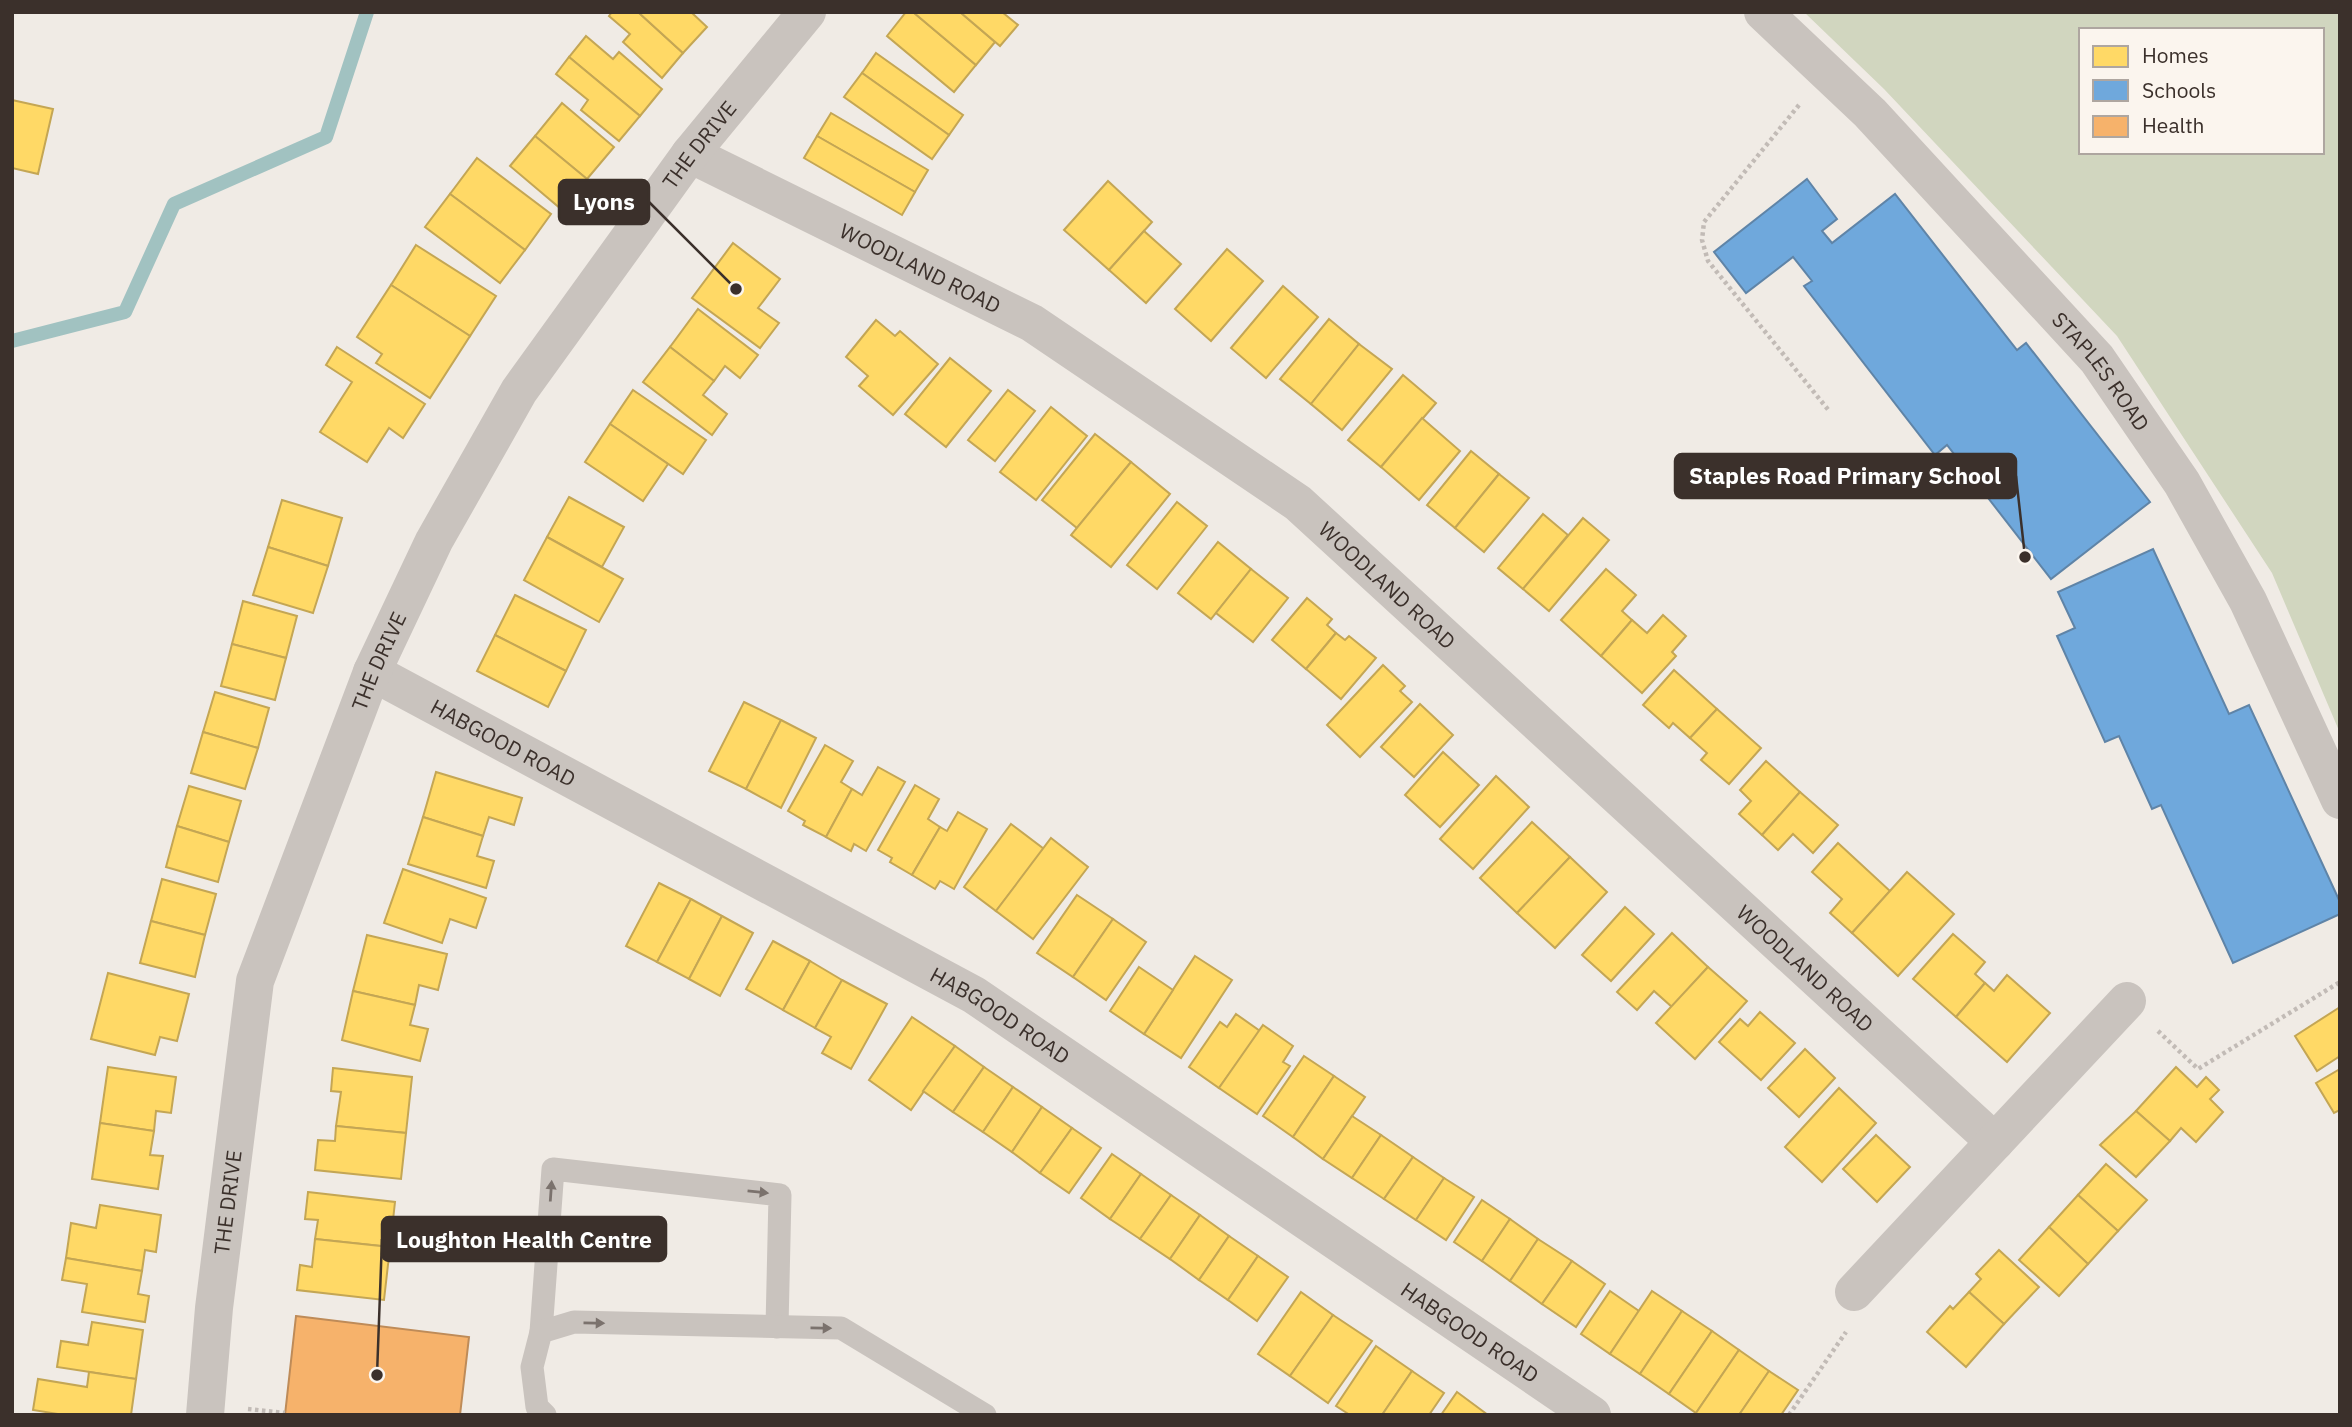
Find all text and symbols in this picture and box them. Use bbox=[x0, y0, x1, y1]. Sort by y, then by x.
legend bbox=[2079, 28, 2324, 154]
text: Homes bbox=[2142, 41, 2209, 69]
text: Schools bbox=[2142, 76, 2216, 104]
street label: THE DRIVE bbox=[656, 94, 743, 194]
text: Health bbox=[2142, 111, 2205, 139]
callout: Lyons bbox=[559, 180, 649, 224]
text: Lyons bbox=[573, 186, 635, 216]
street label: WOODLAND ROAD bbox=[835, 216, 1006, 319]
street label: STAPLES ROAD bbox=[2046, 305, 2156, 436]
callout: Staples Road Primary School bbox=[1675, 454, 2016, 498]
text: Staples Road Primary School bbox=[1689, 460, 2001, 490]
street label: WOODLAND ROAD bbox=[1313, 515, 1462, 655]
street label: THE DRIVE bbox=[345, 607, 413, 714]
street label: HABGOOD ROAD bbox=[426, 692, 581, 793]
street label: WOODLAND ROAD bbox=[1731, 898, 1880, 1038]
street label: HABGOOD ROAD bbox=[925, 960, 1076, 1070]
street label: THE DRIVE bbox=[207, 1148, 248, 1256]
one-way arrow bbox=[546, 1180, 557, 1202]
one-way arrow bbox=[747, 1187, 769, 1198]
callout: Loughton Health Centre bbox=[382, 1217, 666, 1261]
text: Loughton Health Centre bbox=[396, 1224, 652, 1254]
street label: HABGOOD ROAD bbox=[1396, 1275, 1544, 1389]
one-way arrow bbox=[583, 1317, 605, 1328]
one-way arrow bbox=[810, 1322, 832, 1334]

